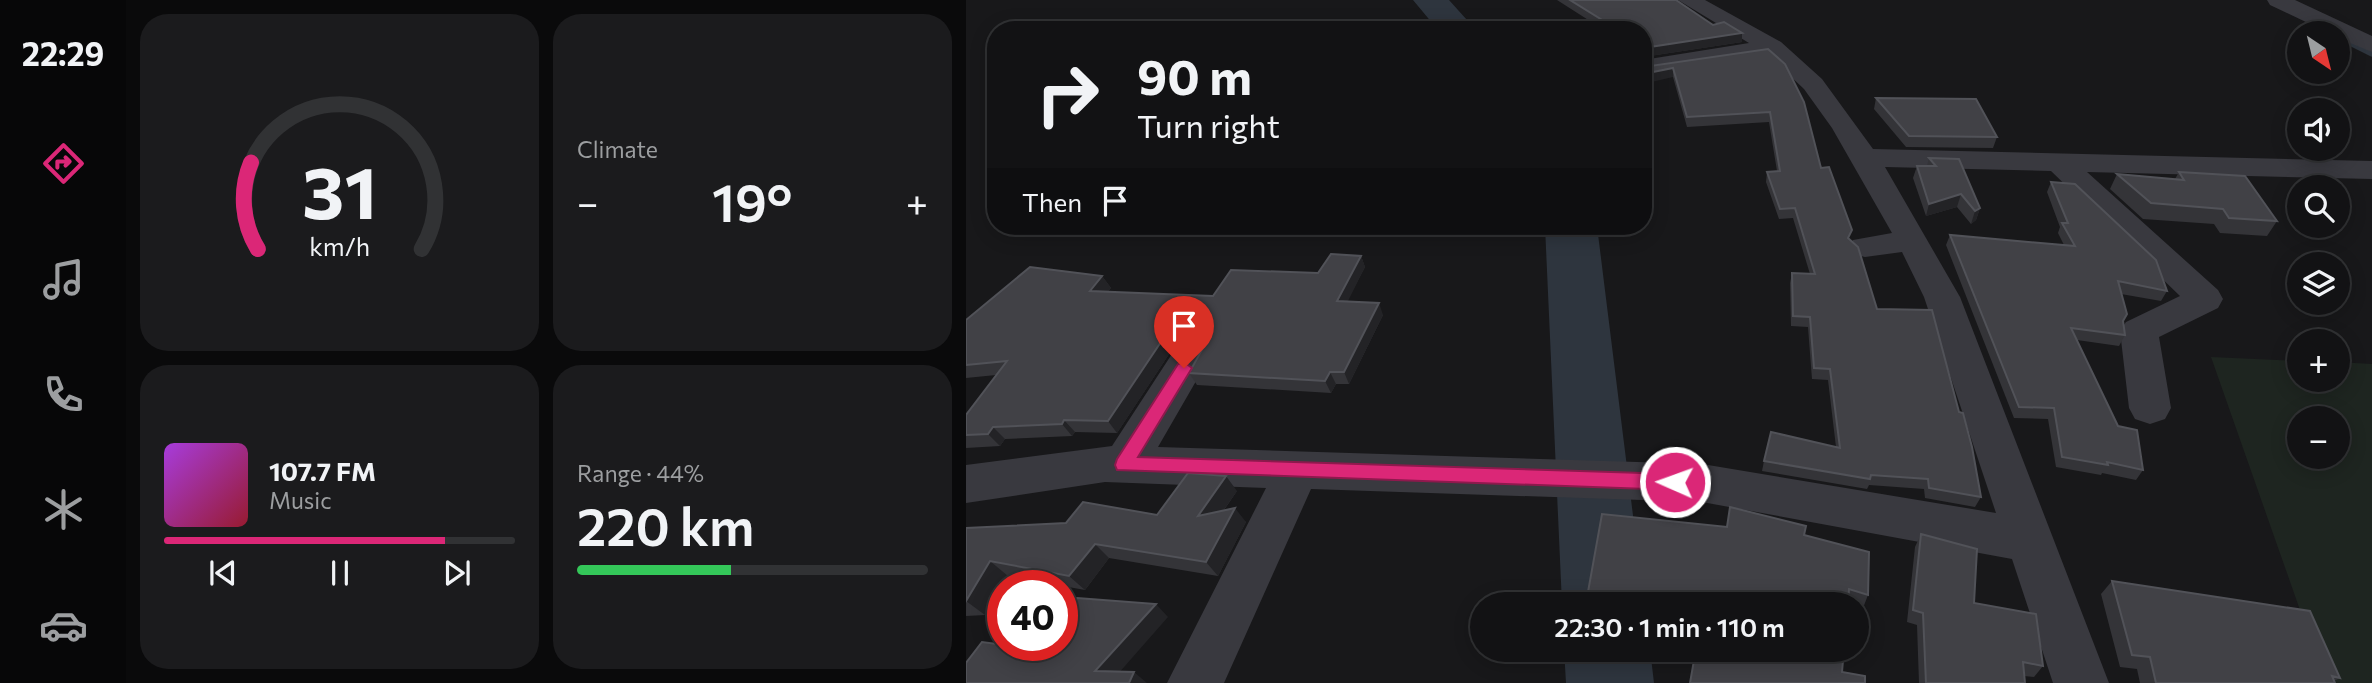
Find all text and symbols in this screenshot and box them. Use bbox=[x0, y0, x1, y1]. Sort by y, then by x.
north arrow bbox=[2287, 21, 2350, 84]
map controls bbox=[2287, 21, 2350, 469]
text: 22:29 bbox=[22, 33, 104, 73]
text: 90 m bbox=[1137, 45, 1252, 105]
icon: right bbox=[1022, 49, 1113, 140]
button: sound bbox=[2287, 98, 2350, 161]
text: Turn right bbox=[1137, 105, 1280, 145]
text: Climate bbox=[577, 135, 658, 163]
icon: directions bbox=[39, 139, 88, 188]
text: 31 bbox=[302, 145, 377, 234]
text: 19° bbox=[712, 169, 792, 233]
button: search bbox=[2287, 175, 2350, 238]
text: − bbox=[577, 178, 599, 225]
text: + bbox=[906, 178, 928, 225]
icon: arrive bbox=[1096, 182, 1134, 220]
text: Then bbox=[1022, 186, 1082, 217]
text: km/h bbox=[309, 230, 370, 260]
button: layers bbox=[2287, 252, 2350, 315]
icon: music bbox=[39, 255, 88, 304]
pin bbox=[1154, 296, 1214, 368]
icon: arrive bbox=[1165, 307, 1203, 345]
button: + bbox=[2287, 329, 2350, 392]
icon: phone bbox=[39, 370, 88, 419]
button: − bbox=[2287, 406, 2350, 469]
position arrow bbox=[1638, 445, 1712, 519]
text: 107.7 FM bbox=[269, 455, 376, 486]
text: Range · 44% bbox=[577, 459, 704, 487]
icon: climate bbox=[39, 485, 88, 534]
text: Music bbox=[269, 486, 332, 514]
text: 220 km bbox=[577, 493, 754, 557]
icon: previous bbox=[204, 554, 242, 592]
icon: pause bbox=[321, 554, 359, 592]
icon: next bbox=[438, 554, 476, 592]
speed limit sign: 40 bbox=[987, 570, 1078, 661]
icon: car bbox=[39, 601, 88, 650]
text: 22:30 · 1 min · 110 m bbox=[1554, 611, 1785, 642]

